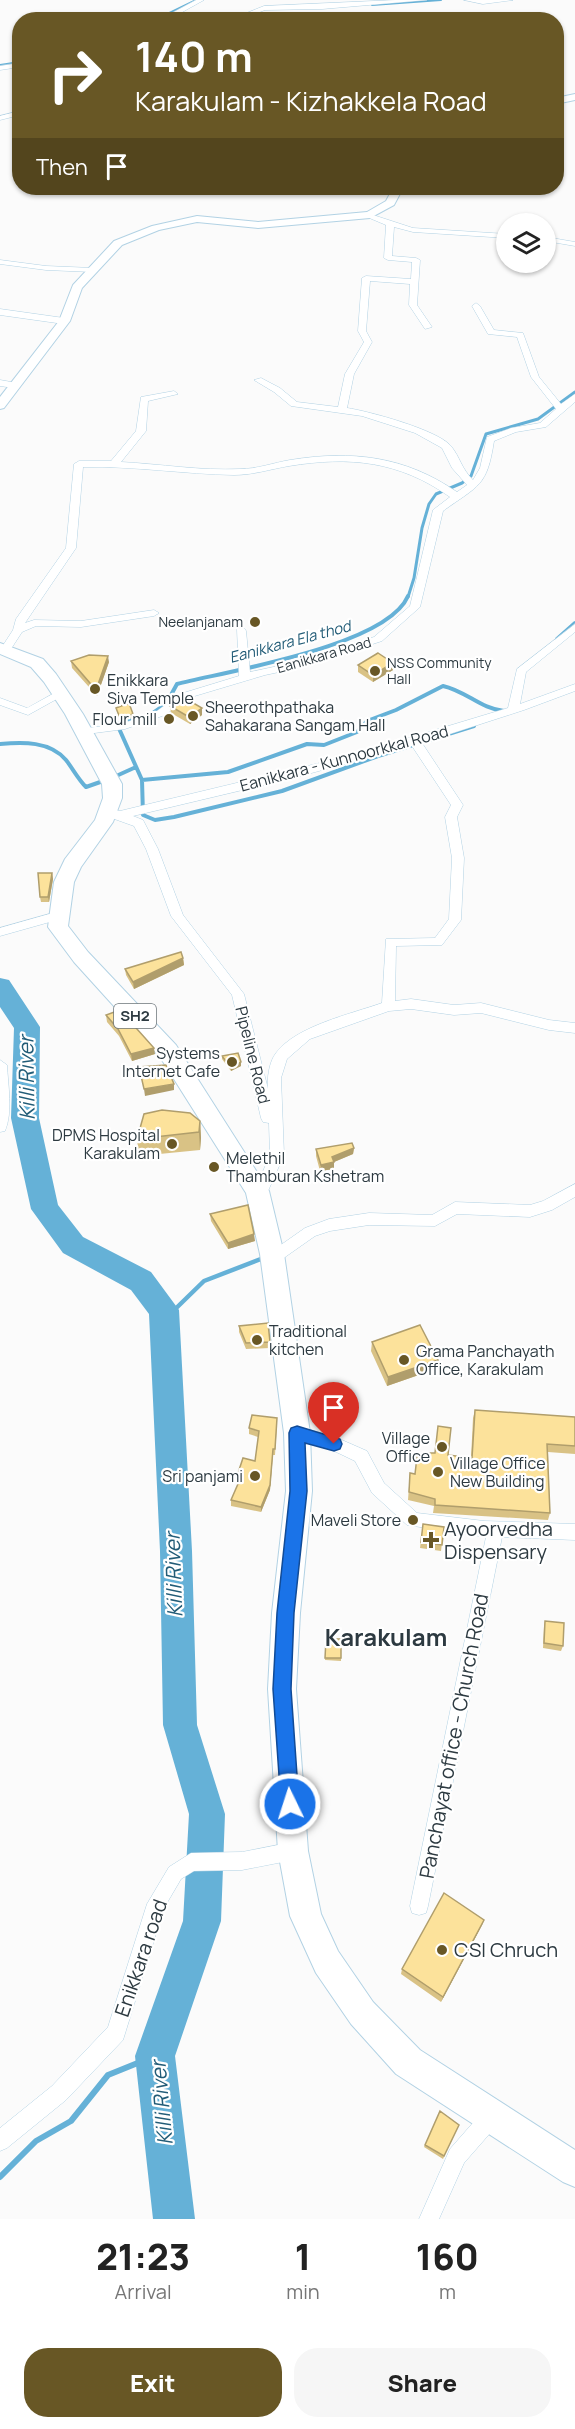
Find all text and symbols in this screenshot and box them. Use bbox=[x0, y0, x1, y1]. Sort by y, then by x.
text: 140 m bbox=[135, 27, 253, 85]
icon: right bbox=[36, 36, 114, 114]
text: Karakulam - Kizhakkela Road bbox=[135, 82, 487, 119]
icon: arrive bbox=[100, 150, 133, 183]
text: Then bbox=[36, 152, 88, 182]
map controls bbox=[496, 213, 556, 273]
button: layers bbox=[496, 213, 556, 273]
place label: Neelanjanam bbox=[158, 612, 243, 631]
water label: Eanikkara Ela thod bbox=[227, 615, 355, 668]
marker: Neelanjanam bbox=[248, 615, 262, 629]
street label: Eanikkara Road bbox=[274, 632, 373, 677]
place label: NSS Community Hall bbox=[387, 653, 492, 688]
marker: NSS Community Hall bbox=[368, 664, 382, 678]
place label: Enikkara Siva Temple bbox=[107, 669, 194, 709]
marker: Enikkara Siva Temple bbox=[88, 682, 102, 696]
place label: Sheerothpathaka Sahakarana Sangam Hall bbox=[205, 696, 386, 736]
place label: Flour mill bbox=[92, 708, 157, 730]
marker: Sheerothpathaka Sahakarana Sangam Hall bbox=[186, 709, 200, 723]
marker: Flour mill bbox=[162, 712, 176, 726]
street label: Eanikkara - Kunnoorkkal Road bbox=[237, 720, 451, 796]
road number: SH2 bbox=[114, 1004, 156, 1028]
street label: Pipeline Road bbox=[230, 1004, 276, 1106]
water label: Killi River bbox=[11, 1033, 41, 1121]
place label: Systems Internet Cafe bbox=[122, 1042, 220, 1082]
marker: Systems Internet Cafe bbox=[225, 1055, 239, 1069]
place label: DPMS Hospital Karakulam bbox=[52, 1124, 160, 1164]
marker: DPMS Hospital Karakulam bbox=[165, 1137, 179, 1151]
place label: Melethil Thamburan Kshetram bbox=[226, 1147, 384, 1187]
marker: Melethil Thamburan Kshetram bbox=[207, 1160, 221, 1174]
place label: Traditional kitchen bbox=[269, 1320, 347, 1360]
marker: Traditional kitchen bbox=[250, 1333, 264, 1347]
place label: Grama Panchayath Office, Karakulam bbox=[416, 1340, 555, 1380]
marker: Grama Panchayath Office, Karakulam bbox=[397, 1353, 411, 1367]
pin bbox=[308, 1382, 359, 1444]
icon: arrive bbox=[317, 1391, 350, 1424]
place label: Village Office bbox=[382, 1427, 430, 1467]
marker: Village Office bbox=[435, 1440, 449, 1454]
place label: Village Office New Building bbox=[450, 1452, 546, 1492]
place label: Sri panjami bbox=[162, 1465, 243, 1487]
marker: Village Office New Building bbox=[431, 1465, 445, 1479]
marker: Sri panjami bbox=[248, 1469, 262, 1483]
place label: Maveli Store bbox=[311, 1509, 401, 1531]
marker: Maveli Store bbox=[406, 1513, 420, 1527]
place label: Ayoorvedha Dispensary bbox=[444, 1515, 553, 1565]
water label: Killi River bbox=[157, 1530, 188, 1618]
marker: Ayoorvedha Dispensary bbox=[422, 1531, 440, 1549]
street label: Panchayat office - Church Road bbox=[413, 1591, 494, 1881]
district label: Karakulam bbox=[325, 1620, 447, 1653]
position arrow bbox=[258, 1772, 322, 1836]
street label: Enikkara road bbox=[108, 1895, 173, 2020]
place label: CSI Chruch bbox=[454, 1936, 558, 1963]
marker: CSI Chruch bbox=[435, 1943, 449, 1957]
water label: Killi River bbox=[143, 2057, 179, 2146]
text: 21:23 bbox=[96, 2232, 190, 2281]
text: 1 bbox=[295, 2232, 311, 2281]
text: 160 bbox=[416, 2232, 479, 2281]
text: Arrival bbox=[115, 2278, 172, 2305]
text: min bbox=[286, 2278, 320, 2305]
text: m bbox=[439, 2278, 456, 2305]
button: Exit bbox=[24, 2348, 282, 2417]
button: Share bbox=[294, 2348, 551, 2417]

